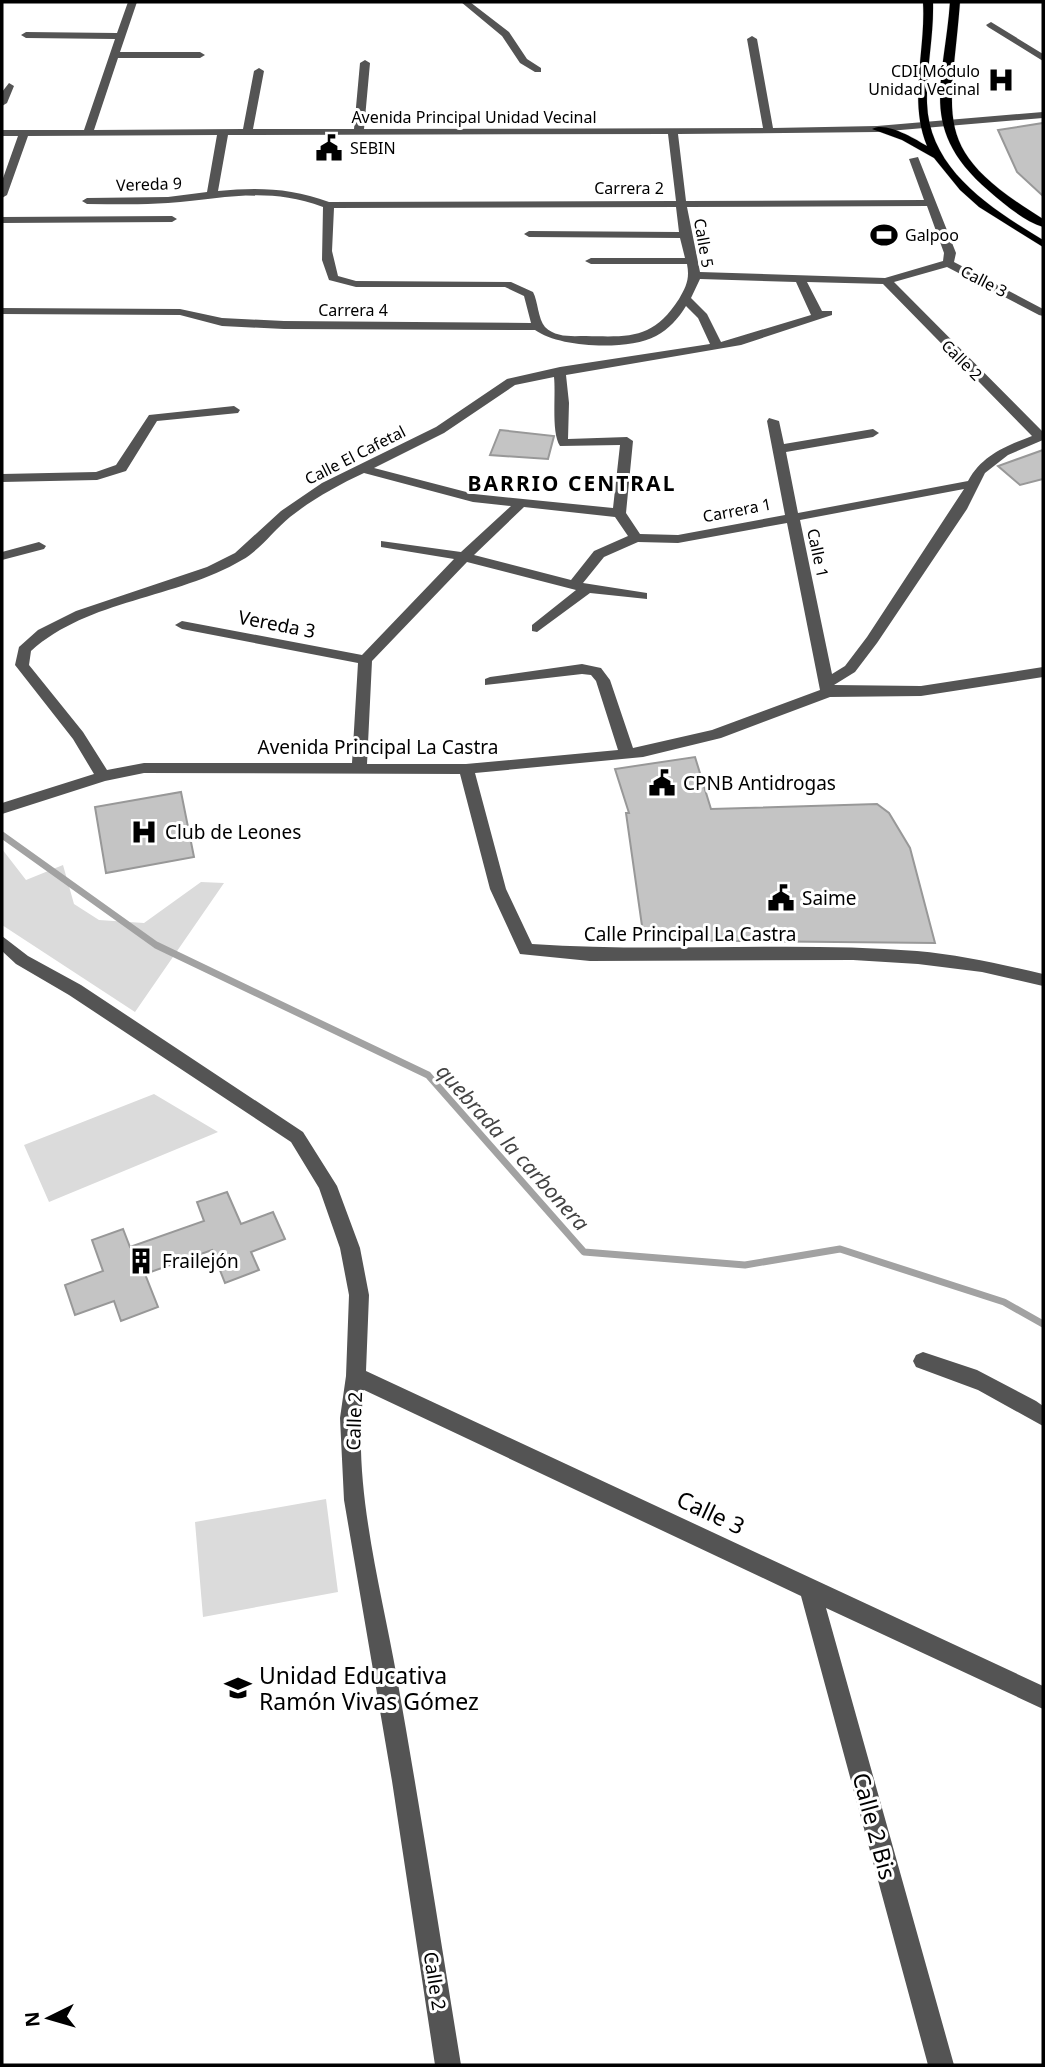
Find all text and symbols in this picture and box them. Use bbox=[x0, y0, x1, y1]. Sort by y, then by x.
place label: CDI Módulo Unidad Vecinal bbox=[868, 60, 980, 100]
hospital icon: CDI Módulo Unidad Vecinal bbox=[986, 65, 1016, 95]
street label: Avenida Principal Unidad Vecinal bbox=[351, 106, 597, 128]
public building icon: SEBIN bbox=[314, 133, 344, 163]
place label: SEBIN bbox=[350, 137, 396, 159]
street label: Vereda 9 bbox=[116, 172, 182, 196]
street label: Carrera 2 bbox=[594, 177, 664, 199]
street label: Calle 5 bbox=[689, 217, 719, 269]
sports icon: Galpoo bbox=[869, 220, 899, 250]
place label: Galpoo bbox=[905, 224, 959, 246]
street label: Calle 3 bbox=[957, 260, 1011, 302]
street label: Carrera 4 bbox=[318, 299, 388, 321]
street label: Calle 2 bbox=[937, 335, 987, 385]
street label: Calle El Cafetal bbox=[301, 420, 409, 490]
district label: BARRIO CENTRAL bbox=[468, 469, 676, 497]
street label: Carrera 1 bbox=[701, 493, 773, 527]
street label: Calle 1 bbox=[802, 526, 834, 580]
street label: Vereda 3 bbox=[236, 604, 318, 644]
street label: Avenida Principal La Castra bbox=[258, 734, 498, 760]
public building icon: CPNB Antidrogas bbox=[647, 768, 677, 798]
place label: CPNB Antidrogas bbox=[683, 770, 836, 796]
hospital icon: Club de Leones bbox=[129, 817, 159, 847]
place label: Club de Leones bbox=[165, 819, 301, 845]
public building icon: Saime bbox=[766, 883, 796, 913]
place label: Saime bbox=[802, 885, 856, 911]
street label: Calle Principal La Castra bbox=[584, 921, 796, 947]
water label: quebrada la carbonera bbox=[431, 1058, 596, 1236]
building icon: Frailejón bbox=[126, 1246, 156, 1276]
place label: Frailejón bbox=[162, 1248, 239, 1274]
street label: Calle 2 bbox=[340, 1391, 368, 1451]
street label: Calle 3 bbox=[672, 1482, 750, 1542]
place label: Unidad Educativa Ramón Vivas Gómez bbox=[259, 1659, 479, 1717]
school or university icon: Unidad Educativa Ramón Vivas Gómez bbox=[223, 1673, 253, 1703]
street label: Calle 2 Bis bbox=[845, 1769, 905, 1883]
street label: Calle 2 bbox=[418, 1950, 452, 2012]
north arrow bbox=[14, 1983, 84, 2053]
text: N bbox=[18, 2011, 46, 2028]

